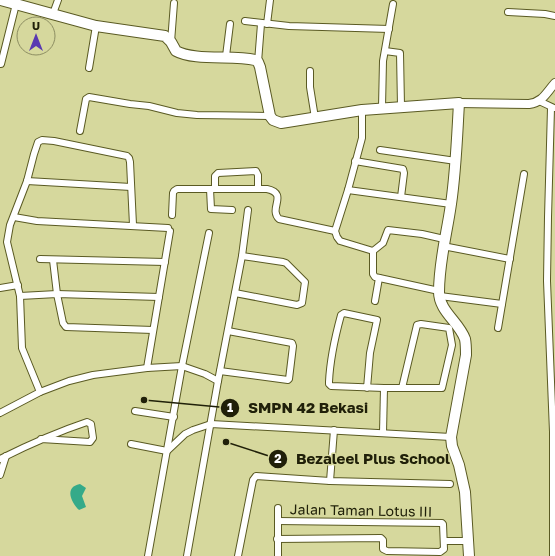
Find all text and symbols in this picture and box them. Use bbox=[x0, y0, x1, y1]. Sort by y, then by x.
north arrow bbox=[16, 16, 56, 56]
text: U bbox=[32, 19, 40, 32]
callout: SMPN 42 Bekasi bbox=[220, 394, 376, 421]
text: SMPN 42 Bekasi bbox=[248, 398, 368, 416]
text: 1 bbox=[227, 400, 233, 415]
callout: Bezaleel Plus School bbox=[268, 445, 459, 472]
text: Bezaleel Plus School bbox=[296, 449, 450, 467]
text: 2 bbox=[274, 451, 282, 466]
street label: Jalan Taman Lotus III bbox=[290, 500, 432, 520]

